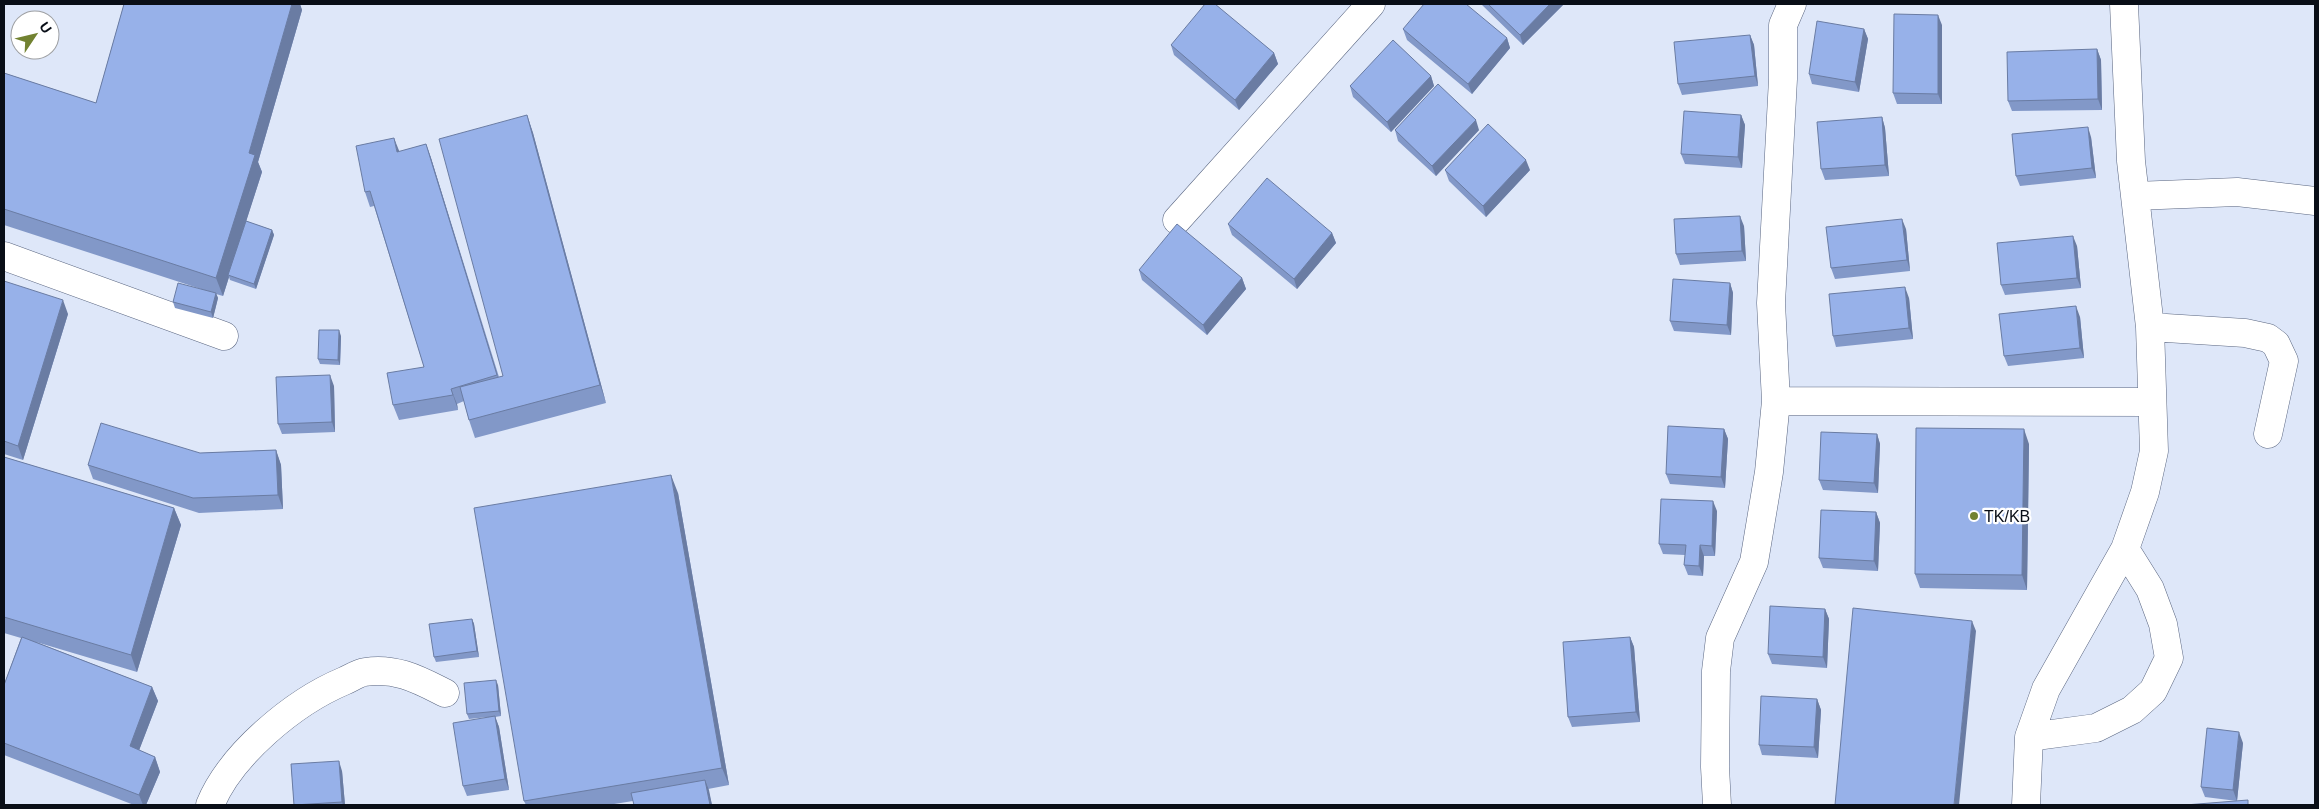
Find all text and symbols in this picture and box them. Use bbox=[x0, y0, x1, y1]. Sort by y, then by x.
north arrow bbox=[10, 10, 60, 60]
text: U bbox=[36, 19, 55, 36]
place label: TK/KB bbox=[1984, 508, 2030, 525]
marker: TK/KB bbox=[1968, 510, 1980, 522]

